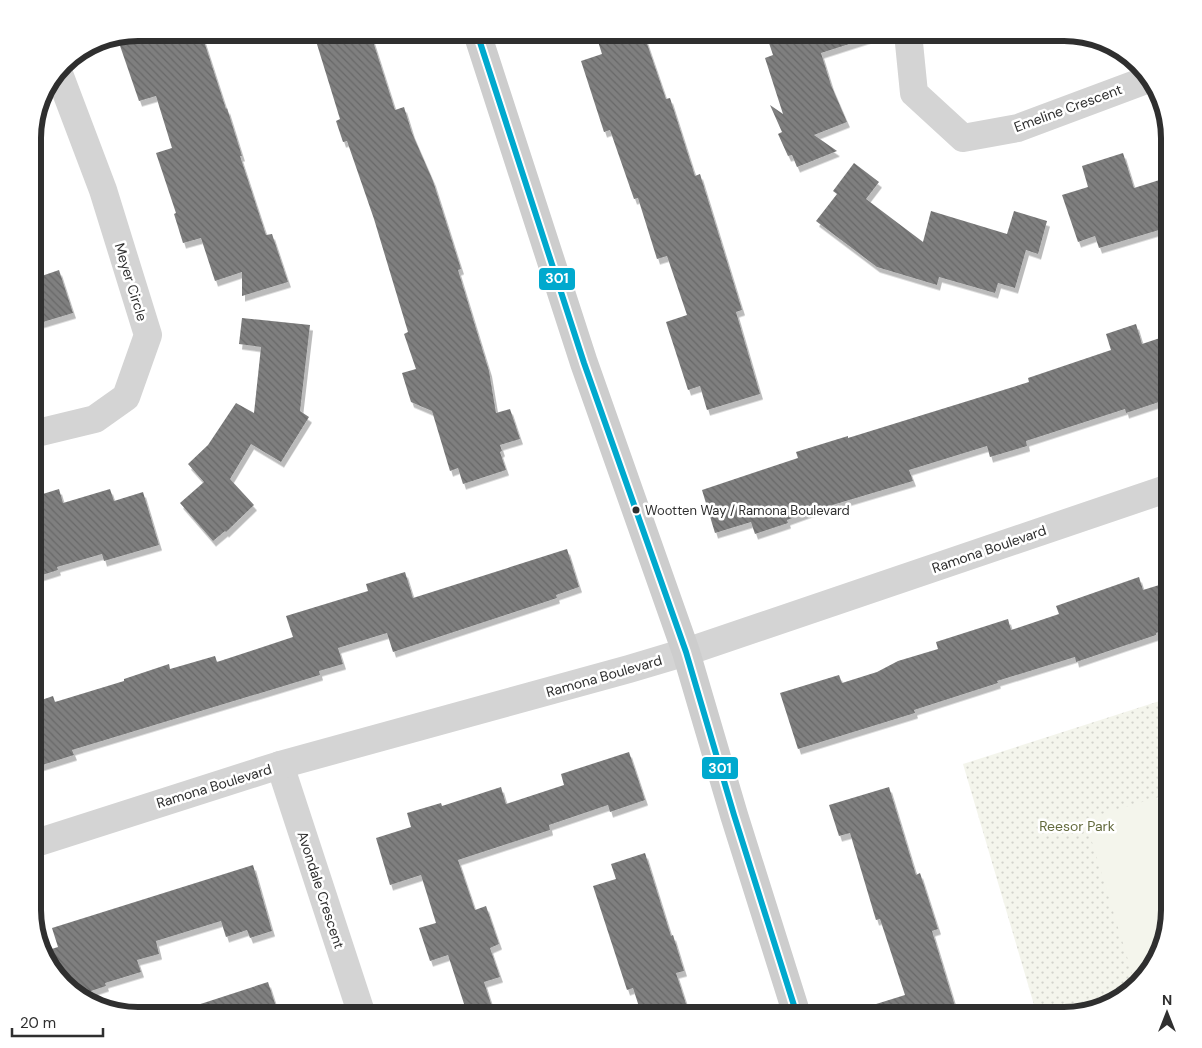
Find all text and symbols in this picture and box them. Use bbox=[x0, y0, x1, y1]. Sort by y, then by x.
street label: Emeline Crescent bbox=[1011, 80, 1125, 136]
street label: Meyer Circle bbox=[111, 241, 151, 323]
line badge: 301 bbox=[538, 267, 576, 291]
text: 301 bbox=[545, 269, 569, 287]
place label: Wootten Way / Ramona Boulevard bbox=[645, 502, 850, 519]
marker: Wootten Way / Ramona Boulevard bbox=[631, 505, 641, 515]
street label: Ramona Boulevard bbox=[929, 521, 1049, 577]
street label: Ramona Boulevard bbox=[544, 651, 664, 701]
line badge: 301 bbox=[701, 756, 739, 780]
text: 301 bbox=[708, 759, 732, 777]
street label: Ramona Boulevard bbox=[154, 760, 274, 812]
park label: Reesor Park bbox=[1039, 817, 1115, 835]
street label: Avondale Crescent bbox=[294, 829, 348, 951]
north arrow bbox=[1142, 988, 1192, 1038]
text: N bbox=[1162, 991, 1172, 1009]
scale bar bbox=[12, 1006, 104, 1038]
text: 20 m bbox=[20, 1013, 56, 1033]

